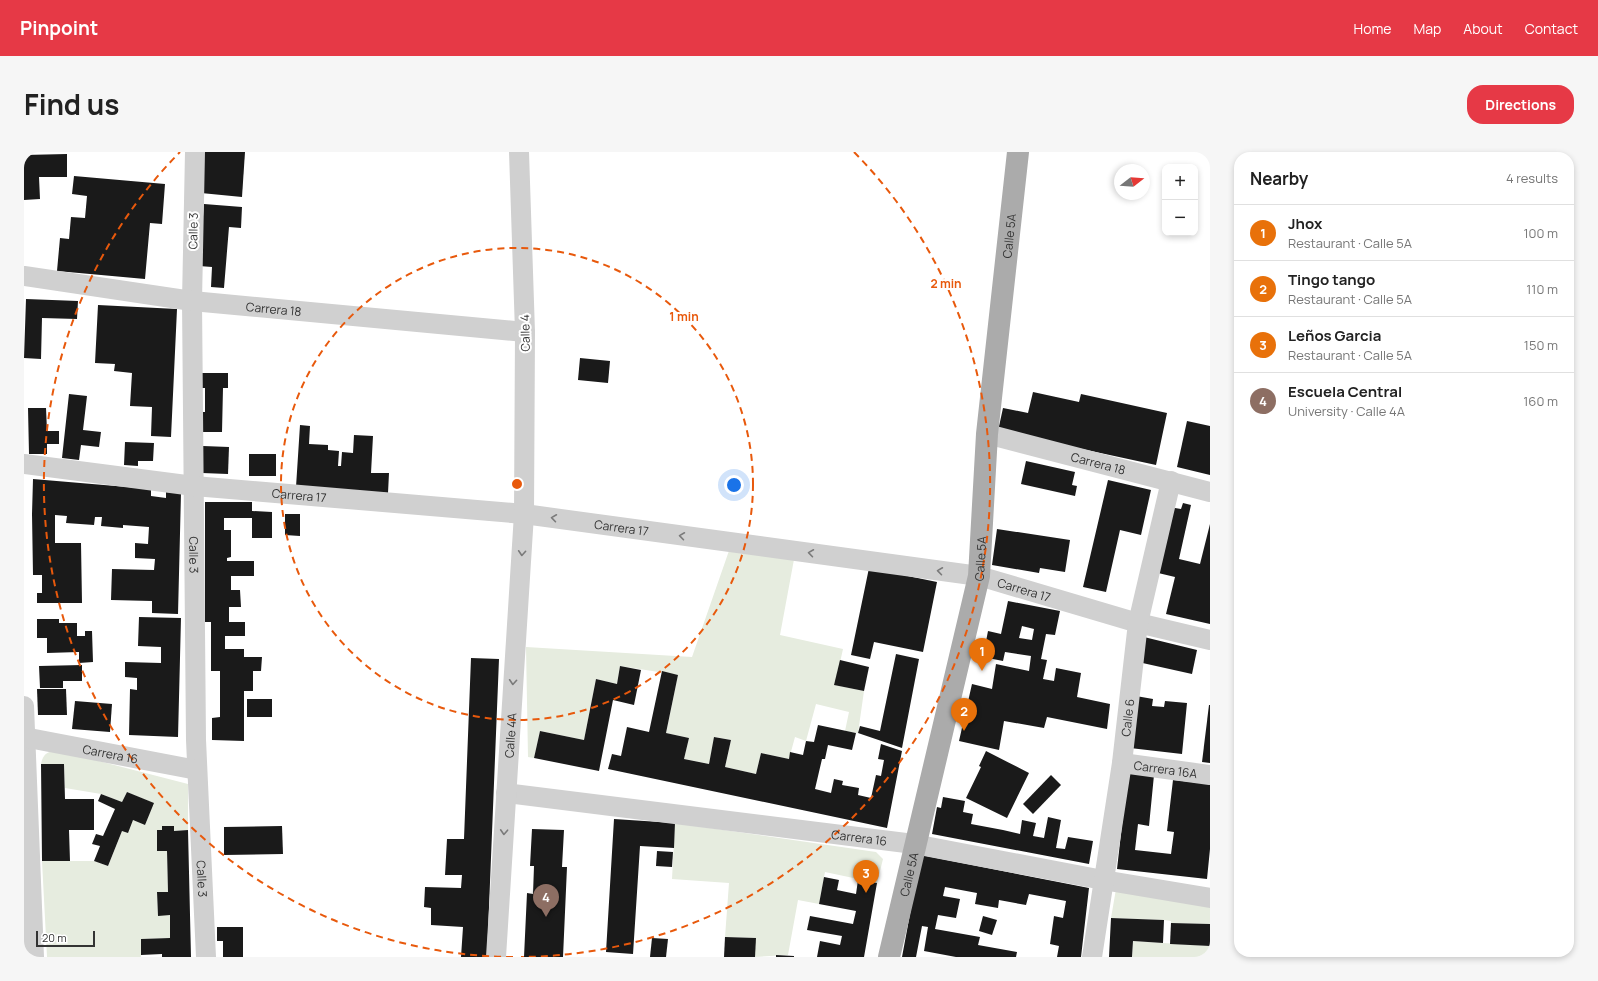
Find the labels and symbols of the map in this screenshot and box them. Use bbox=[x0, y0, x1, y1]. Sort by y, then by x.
north arrow bbox=[1114, 164, 1150, 200]
street label: Calle 3 bbox=[184, 212, 202, 250]
street label: Calle 5A bbox=[998, 212, 1020, 259]
text: 2 min bbox=[930, 275, 962, 292]
street label: Carrera 18 bbox=[245, 298, 302, 320]
text: 1 min bbox=[669, 308, 699, 325]
street label: Calle 4 bbox=[516, 314, 534, 352]
street label: Carrera 18 bbox=[1069, 448, 1127, 478]
your location bbox=[724, 475, 744, 495]
centre of rings bbox=[510, 477, 524, 491]
street label: Carrera 17 bbox=[271, 484, 327, 506]
one-way arrow bbox=[550, 514, 557, 523]
street label: Carrera 17 bbox=[593, 515, 650, 539]
one-way arrow bbox=[679, 532, 685, 541]
street label: Calle 5A bbox=[970, 535, 990, 583]
street label: Calle 3 bbox=[186, 536, 203, 574]
one-way arrow bbox=[808, 549, 814, 558]
one-way arrow bbox=[517, 550, 526, 556]
one-way arrow bbox=[937, 567, 943, 576]
street label: Carrera 17 bbox=[996, 573, 1053, 605]
pin: 1 bbox=[969, 638, 995, 671]
one-way arrow bbox=[509, 679, 518, 685]
pin: 2 bbox=[951, 698, 977, 731]
street label: Calle 6 bbox=[1117, 698, 1138, 737]
street label: Calle 4A bbox=[500, 712, 520, 758]
street label: Carrera 16 bbox=[81, 740, 140, 767]
street label: Carrera 16A bbox=[1133, 756, 1199, 782]
street label: Carrera 16 bbox=[830, 825, 888, 849]
one-way arrow bbox=[499, 829, 508, 835]
street label: Calle 5A bbox=[895, 850, 922, 898]
street label: Calle 3 bbox=[193, 860, 212, 898]
pin: 3 bbox=[853, 860, 879, 893]
pin: 4 bbox=[533, 884, 559, 917]
scale bar bbox=[36, 929, 95, 948]

